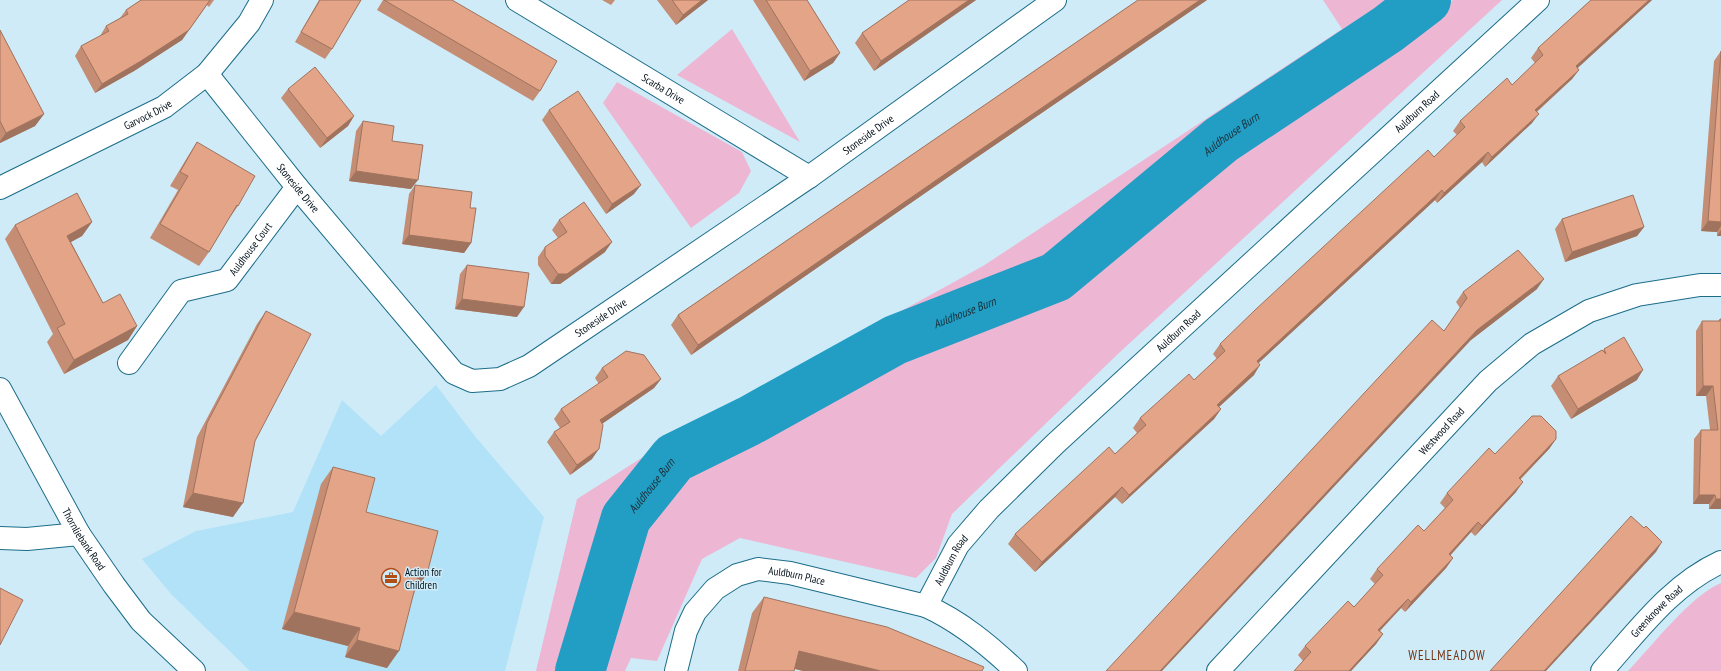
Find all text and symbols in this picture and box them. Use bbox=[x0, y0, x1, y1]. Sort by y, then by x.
street label: Scarba Drive bbox=[639, 70, 688, 107]
street label: Auldburn Road bbox=[1391, 87, 1442, 135]
street label: Garvock Drive bbox=[121, 96, 175, 133]
water label: Auldhouse Burn bbox=[1199, 108, 1262, 159]
street label: Stoneside Drive bbox=[840, 111, 897, 158]
street label: Stoneside Drive bbox=[274, 161, 323, 216]
street label: Auldhouse Court bbox=[226, 220, 275, 278]
water label: Auldhouse Burn bbox=[931, 293, 998, 331]
street label: Stoneside Drive bbox=[572, 295, 630, 340]
street label: Auldburn Road bbox=[1153, 306, 1204, 355]
street label: Westwood Road bbox=[1416, 404, 1467, 458]
water label: Auldhouse Burn bbox=[625, 455, 678, 516]
street label: Thornliebank Road bbox=[59, 505, 109, 573]
street label: Auldburn Road bbox=[931, 532, 971, 588]
street label: Auldburn Place bbox=[768, 563, 827, 588]
place label: Action for Children bbox=[405, 565, 442, 592]
office icon: Action for Children bbox=[380, 567, 402, 589]
street label: Greenknowe Road bbox=[1628, 582, 1686, 640]
district label: WELLMEADOW bbox=[1408, 647, 1486, 664]

